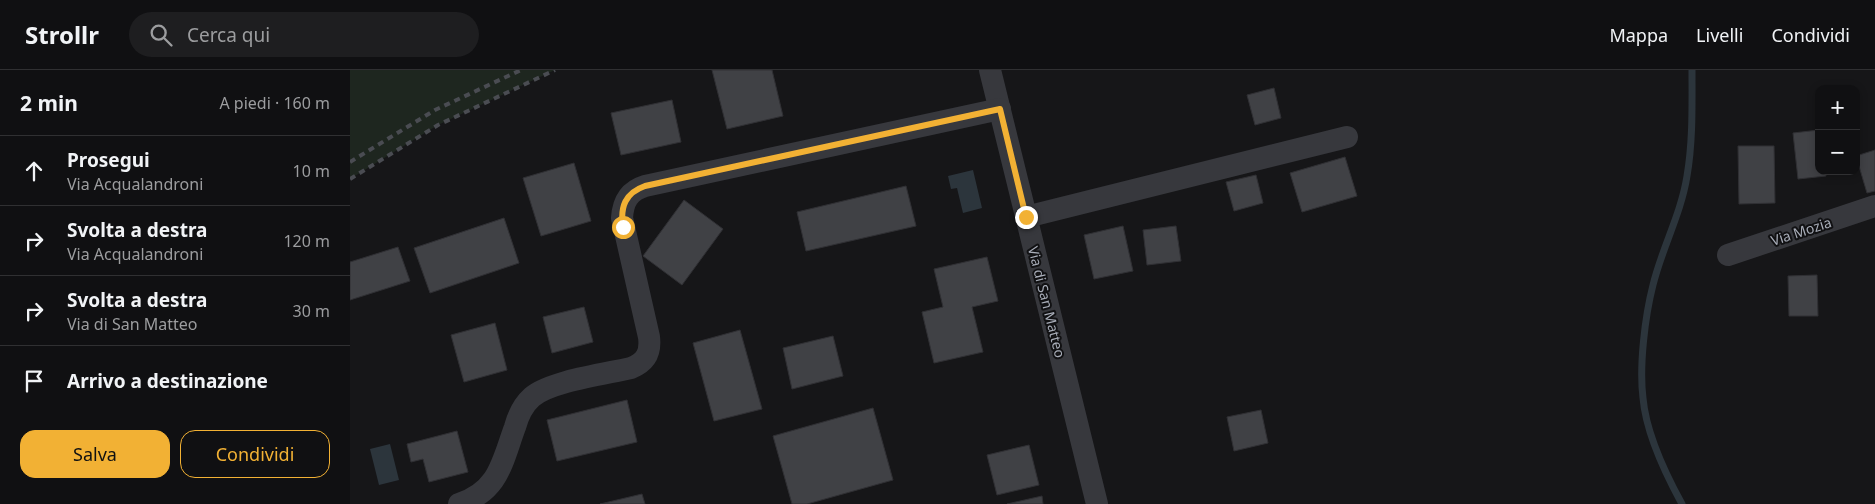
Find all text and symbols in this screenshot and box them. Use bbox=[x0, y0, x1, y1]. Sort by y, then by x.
search box bbox=[129, 12, 479, 57]
text: Strollr bbox=[25, 18, 99, 51]
icon: search bbox=[147, 21, 175, 49]
text: Cerca qui bbox=[187, 22, 270, 48]
text: Mappa bbox=[1609, 23, 1668, 47]
text: Livelli bbox=[1696, 23, 1743, 47]
text: Condividi bbox=[1771, 23, 1850, 47]
map controls bbox=[1815, 85, 1860, 175]
button: + bbox=[1815, 85, 1860, 130]
text: 2 min bbox=[20, 89, 78, 117]
text: A piedi · 160 m bbox=[219, 92, 330, 114]
button: − bbox=[1815, 130, 1860, 175]
text: Prosegui bbox=[67, 147, 150, 173]
icon: ahead bbox=[20, 157, 48, 185]
text: 10 m bbox=[293, 160, 330, 182]
text: Via Acqualandroni bbox=[67, 173, 203, 195]
route end bbox=[1015, 206, 1038, 229]
street label: Via Mozia bbox=[1768, 212, 1834, 250]
route start bbox=[612, 216, 635, 239]
text: Svolta a destra bbox=[67, 217, 207, 243]
icon: right bbox=[20, 227, 48, 255]
text: 120 m bbox=[283, 230, 330, 252]
text: Via Acqualandroni bbox=[67, 243, 203, 265]
street label: Via di San Matteo bbox=[1024, 244, 1070, 360]
text: Svolta a destra bbox=[67, 287, 207, 313]
icon: right bbox=[20, 297, 48, 325]
text: 30 m bbox=[293, 300, 330, 322]
text: Via di San Matteo bbox=[67, 313, 198, 335]
icon: arrive bbox=[20, 367, 48, 395]
text: Arrivo a destinazione bbox=[67, 368, 268, 394]
button: Salva bbox=[20, 430, 170, 478]
button: Condividi bbox=[180, 430, 330, 478]

